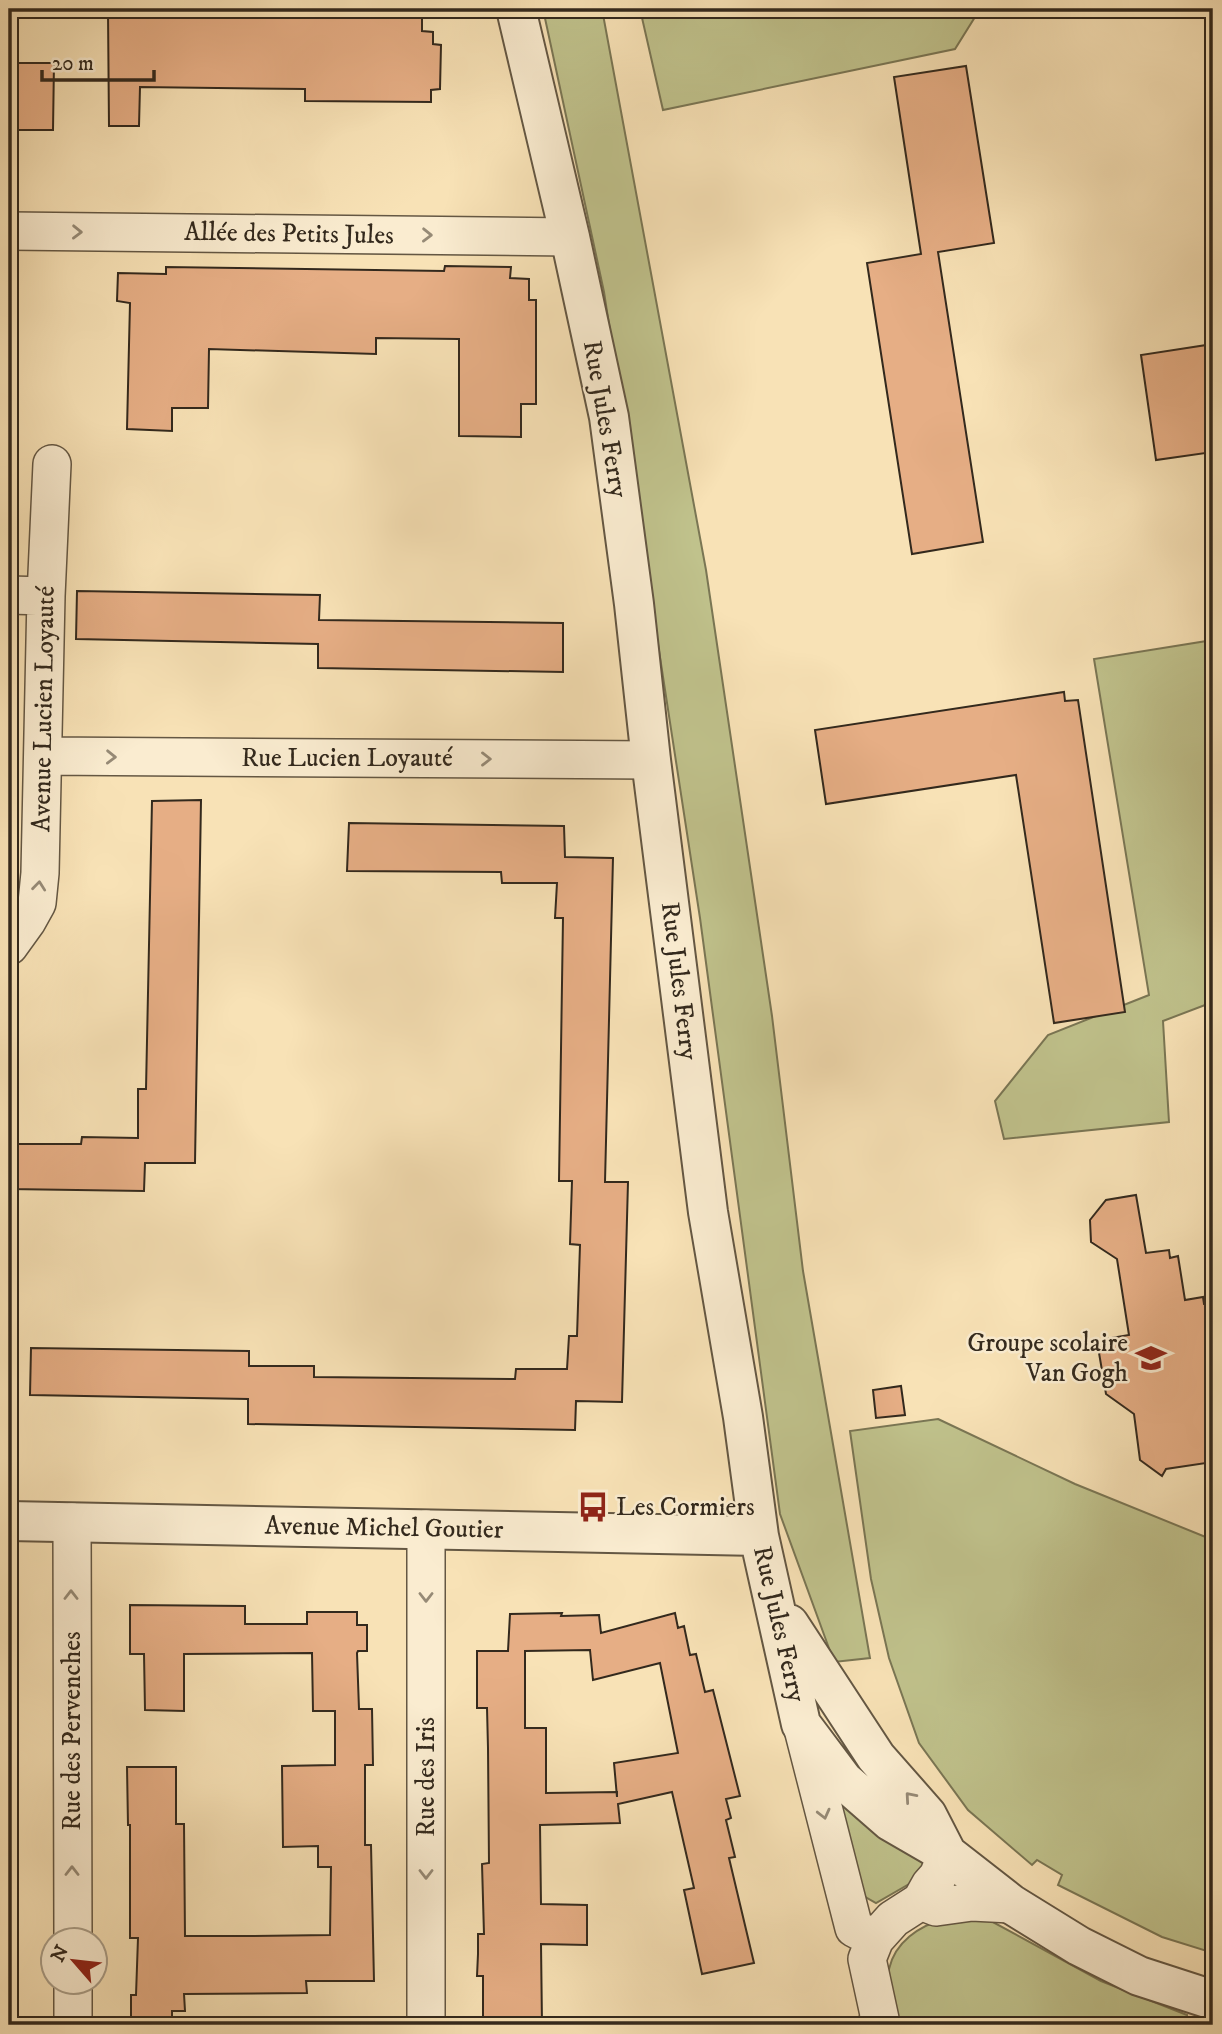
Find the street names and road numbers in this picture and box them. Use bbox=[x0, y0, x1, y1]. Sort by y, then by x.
street label: Allée des Petits Jules bbox=[184, 216, 394, 252]
street label: Rue Jules Ferry bbox=[575, 338, 635, 501]
street label: Avenue Lucien Loyauté bbox=[25, 585, 63, 832]
street label: Rue Lucien Loyauté bbox=[241, 742, 453, 775]
street label: Rue Jules Ferry bbox=[653, 900, 705, 1063]
street label: Avenue Michel Goutier bbox=[264, 1509, 504, 1547]
street label: Rue Jules Ferry bbox=[745, 1543, 813, 1706]
street label: Rue des Pervenches bbox=[56, 1631, 89, 1831]
street label: Rue des Iris bbox=[410, 1717, 443, 1837]

